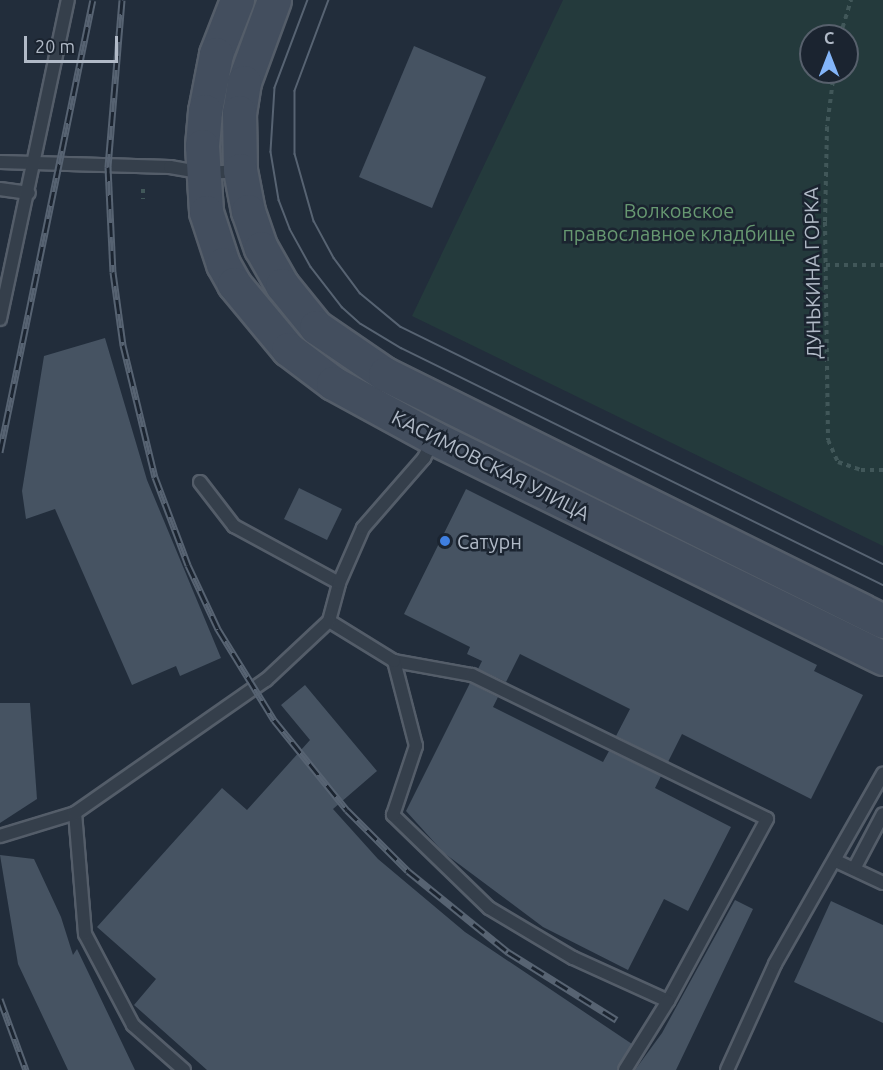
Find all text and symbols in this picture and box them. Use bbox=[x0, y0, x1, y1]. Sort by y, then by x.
scale bar bbox=[27, 24, 122, 62]
north arrow bbox=[799, 24, 859, 84]
text: С bbox=[824, 29, 834, 47]
text: 20 m bbox=[35, 36, 75, 56]
street label: ДУНЬКИНА ГОРКА bbox=[799, 187, 825, 359]
park label: Волковское православное кладбище bbox=[562, 199, 796, 246]
street label: КАСИМОВСКАЯ УЛИЦА bbox=[388, 405, 594, 525]
place label: Сатурн bbox=[457, 529, 522, 553]
marker: Сатурн bbox=[438, 534, 452, 548]

